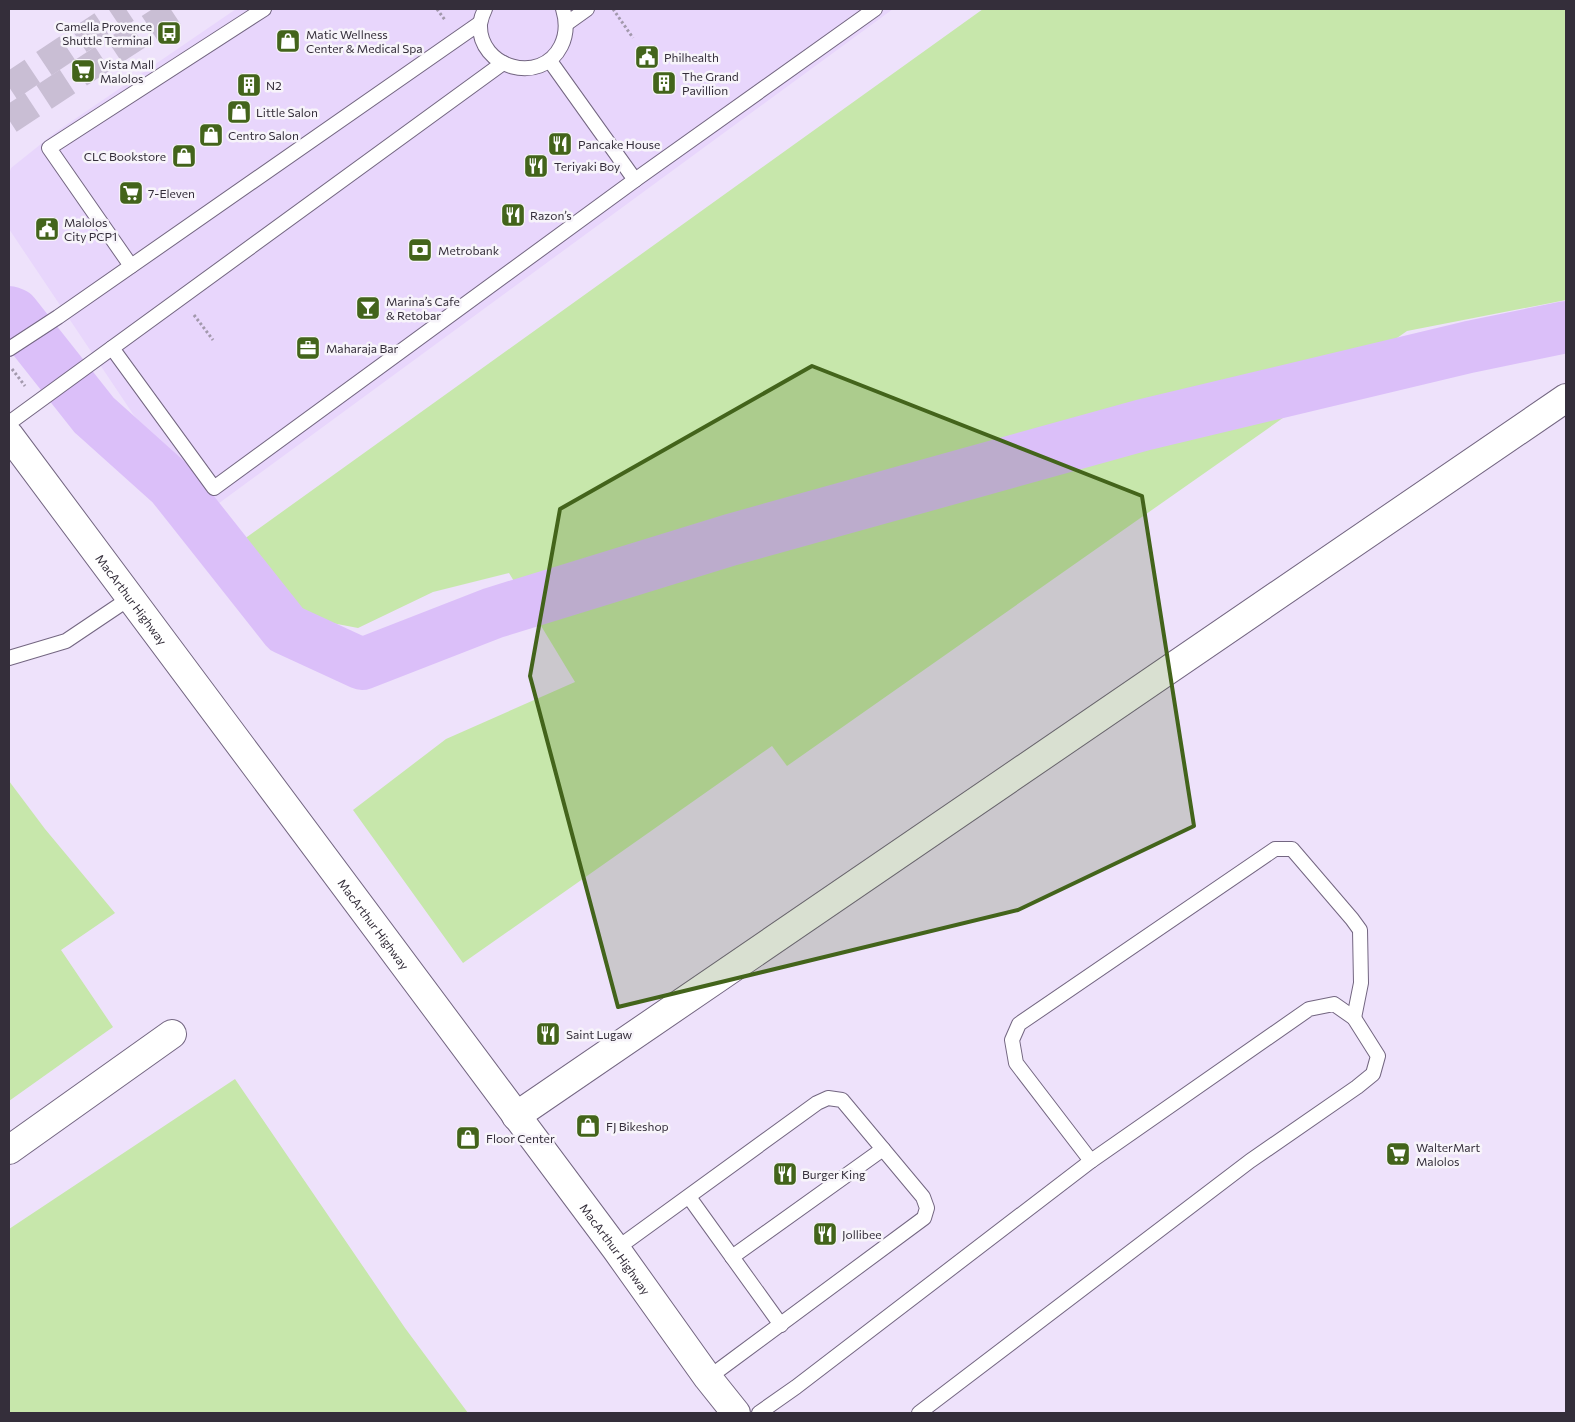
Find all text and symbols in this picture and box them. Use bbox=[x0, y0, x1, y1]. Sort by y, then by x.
place label: Camella Provence Shuttle Terminal bbox=[56, 19, 152, 47]
bus stop icon: Camella Provence Shuttle Terminal bbox=[156, 20, 182, 46]
place label: Matic Wellness Center & Medical Spa bbox=[306, 27, 423, 55]
shop icon: Matic Wellness Center & Medical Spa bbox=[275, 28, 301, 54]
public building icon: Philhealth bbox=[634, 44, 660, 70]
place label: Philhealth bbox=[664, 50, 719, 64]
place label: Vista Mall Malolos bbox=[100, 57, 154, 85]
supermarket icon: Vista Mall Malolos bbox=[70, 58, 96, 84]
place label: The Grand Pavillion bbox=[682, 69, 739, 97]
building icon: The Grand Pavillion bbox=[651, 70, 677, 96]
building icon: N2 bbox=[236, 72, 262, 98]
place label: N2 bbox=[266, 78, 282, 92]
shop icon: Little Salon bbox=[226, 99, 252, 125]
place label: Little Salon bbox=[256, 105, 318, 119]
shop icon: Centro Salon bbox=[198, 122, 224, 148]
place label: Centro Salon bbox=[228, 128, 299, 142]
restaurant icon: Pancake House bbox=[547, 131, 573, 157]
place label: Pancake House bbox=[578, 137, 660, 151]
shop icon: CLC Bookstore bbox=[171, 143, 197, 169]
place label: CLC Bookstore bbox=[84, 149, 166, 163]
restaurant icon: Teriyaki Boy bbox=[523, 153, 549, 179]
place label: Teriyaki Boy bbox=[554, 159, 620, 173]
supermarket icon: 7-Eleven bbox=[118, 180, 144, 206]
place label: 7-Eleven bbox=[148, 186, 195, 200]
restaurant icon: Razon’s bbox=[500, 202, 526, 228]
place label: Razon’s bbox=[530, 208, 572, 222]
place label: Malolos City PCP1 bbox=[64, 215, 117, 243]
public building icon: Malolos City PCP1 bbox=[34, 216, 60, 242]
bank icon: Metrobank bbox=[407, 237, 433, 263]
place label: Metrobank bbox=[438, 243, 500, 257]
place label: Marina’s Cafe & Retobar bbox=[386, 294, 460, 322]
bar icon: Marina’s Cafe & Retobar bbox=[355, 295, 381, 321]
office icon: Maharaja Bar bbox=[295, 335, 321, 361]
place label: Maharaja Bar bbox=[326, 341, 398, 355]
street label: MacArthur Highway bbox=[93, 551, 170, 647]
street label: MacArthur Highway bbox=[335, 876, 412, 972]
restaurant icon: Saint Lugaw bbox=[535, 1021, 561, 1047]
place label: Saint Lugaw bbox=[566, 1027, 633, 1041]
shop icon: FJ Bikeshop bbox=[575, 1113, 601, 1139]
place label: FJ Bikeshop bbox=[606, 1119, 669, 1134]
shop icon: Floor Center bbox=[455, 1125, 481, 1151]
place label: Floor Center bbox=[486, 1131, 555, 1145]
place label: WalterMart Malolos bbox=[1416, 1140, 1480, 1168]
supermarket icon: WalterMart Malolos bbox=[1385, 1141, 1411, 1167]
restaurant icon: Burger King bbox=[772, 1161, 798, 1187]
place label: Burger King bbox=[802, 1167, 866, 1181]
street label: MacArthur Highway bbox=[577, 1201, 653, 1297]
restaurant icon: Jollibee bbox=[812, 1221, 838, 1247]
place label: Jollibee bbox=[842, 1227, 882, 1242]

